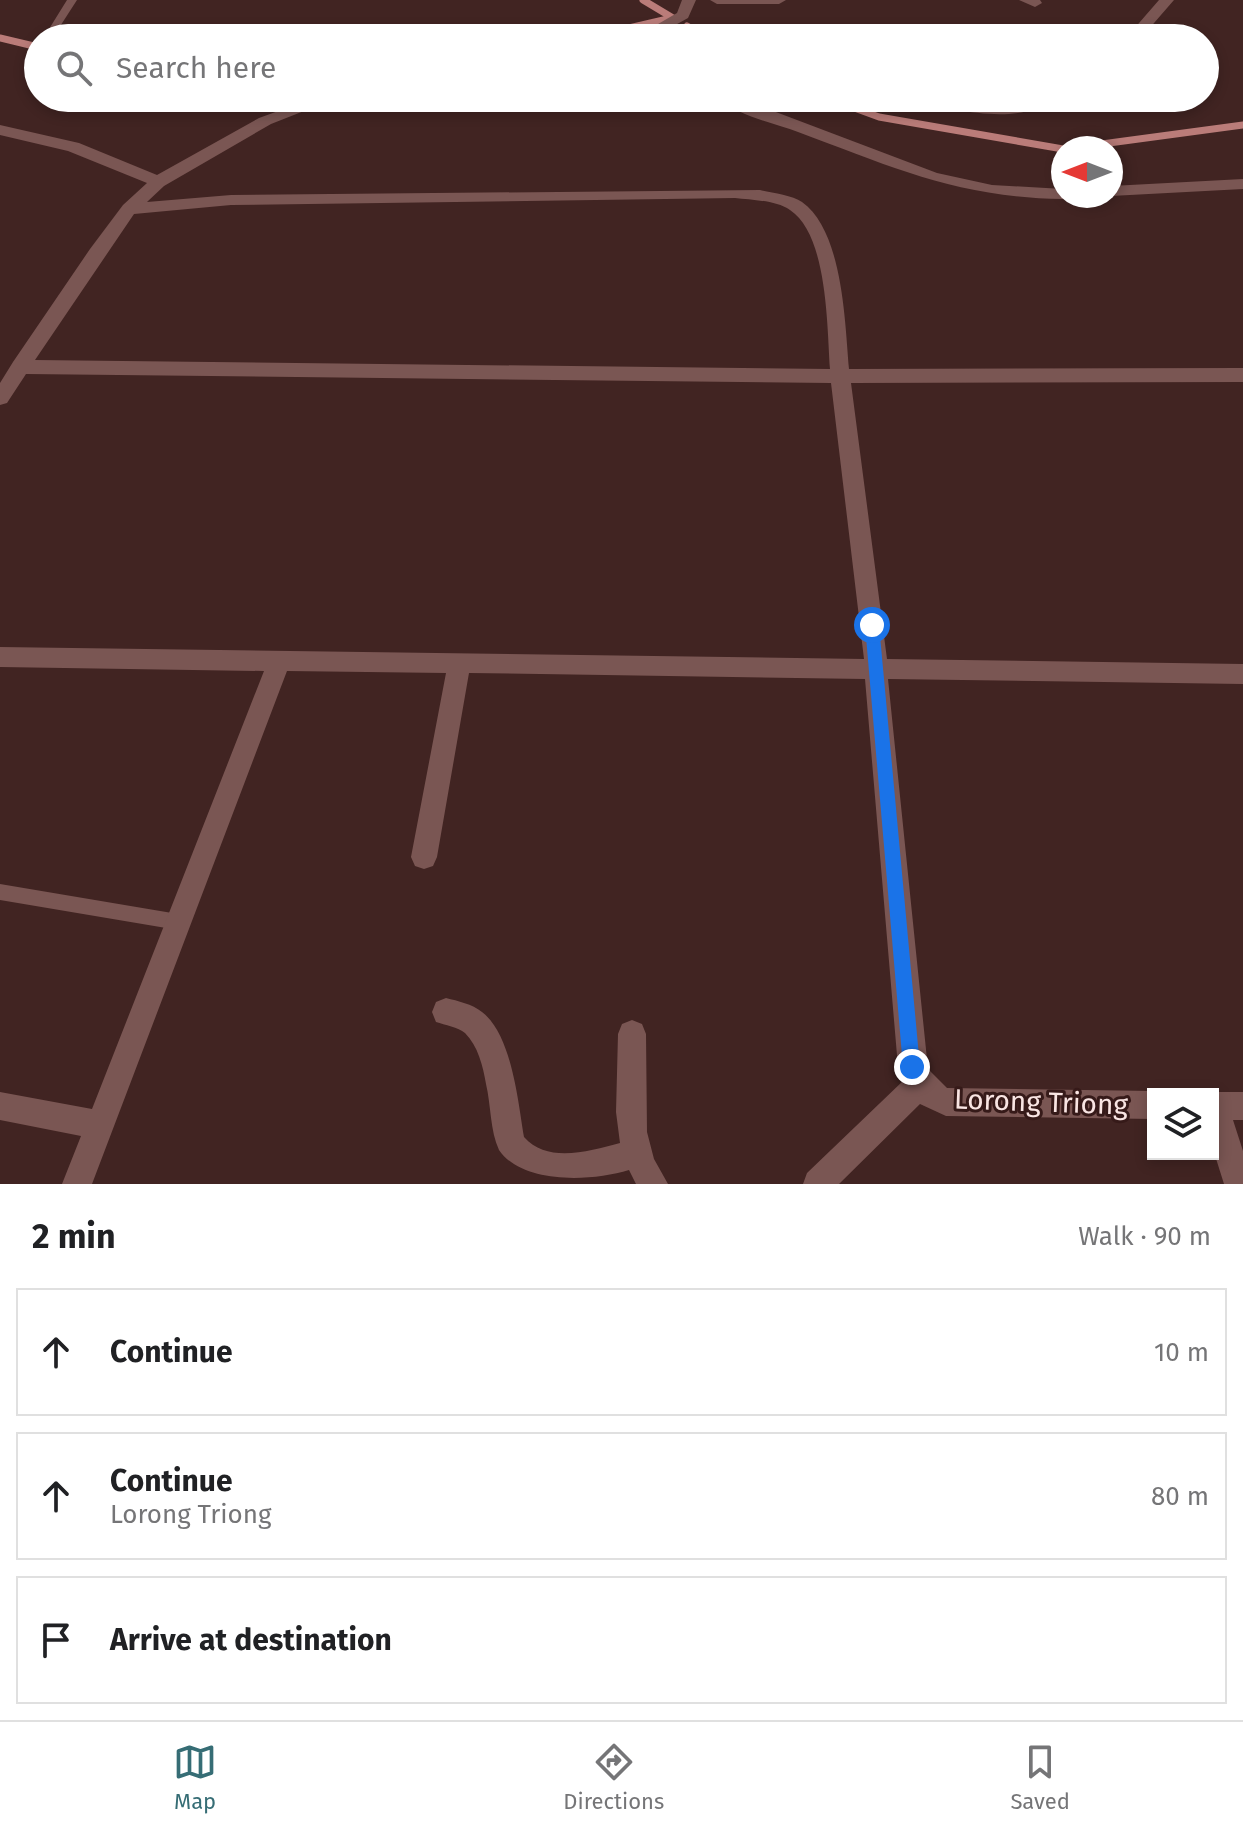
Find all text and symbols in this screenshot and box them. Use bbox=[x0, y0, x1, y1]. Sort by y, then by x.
search box bbox=[24, 24, 1219, 112]
icon: search bbox=[52, 46, 96, 90]
text: Search here bbox=[116, 50, 276, 86]
north arrow bbox=[1051, 136, 1123, 208]
route start bbox=[854, 607, 890, 643]
route end bbox=[894, 1049, 930, 1085]
street label: Lorong Triong bbox=[953, 1082, 1129, 1122]
map controls bbox=[1147, 1088, 1219, 1160]
button: layers bbox=[1147, 1088, 1219, 1160]
text: 2 min bbox=[32, 1216, 116, 1257]
text: Walk · 90 m bbox=[1078, 1221, 1211, 1252]
icon: ahead bbox=[34, 1330, 78, 1374]
text: Continue bbox=[110, 1334, 233, 1370]
text: 10 m bbox=[1154, 1337, 1209, 1368]
text: Continue bbox=[110, 1463, 233, 1499]
icon: ahead bbox=[34, 1474, 78, 1518]
text: 80 m bbox=[1151, 1481, 1209, 1512]
text: Lorong Triong bbox=[110, 1499, 272, 1530]
icon: arrive bbox=[34, 1618, 78, 1662]
text: Arrive at destination bbox=[110, 1622, 392, 1658]
tab: Map bbox=[173, 1740, 217, 1815]
tab: Directions bbox=[563, 1740, 664, 1815]
tab: Saved bbox=[1010, 1740, 1070, 1815]

